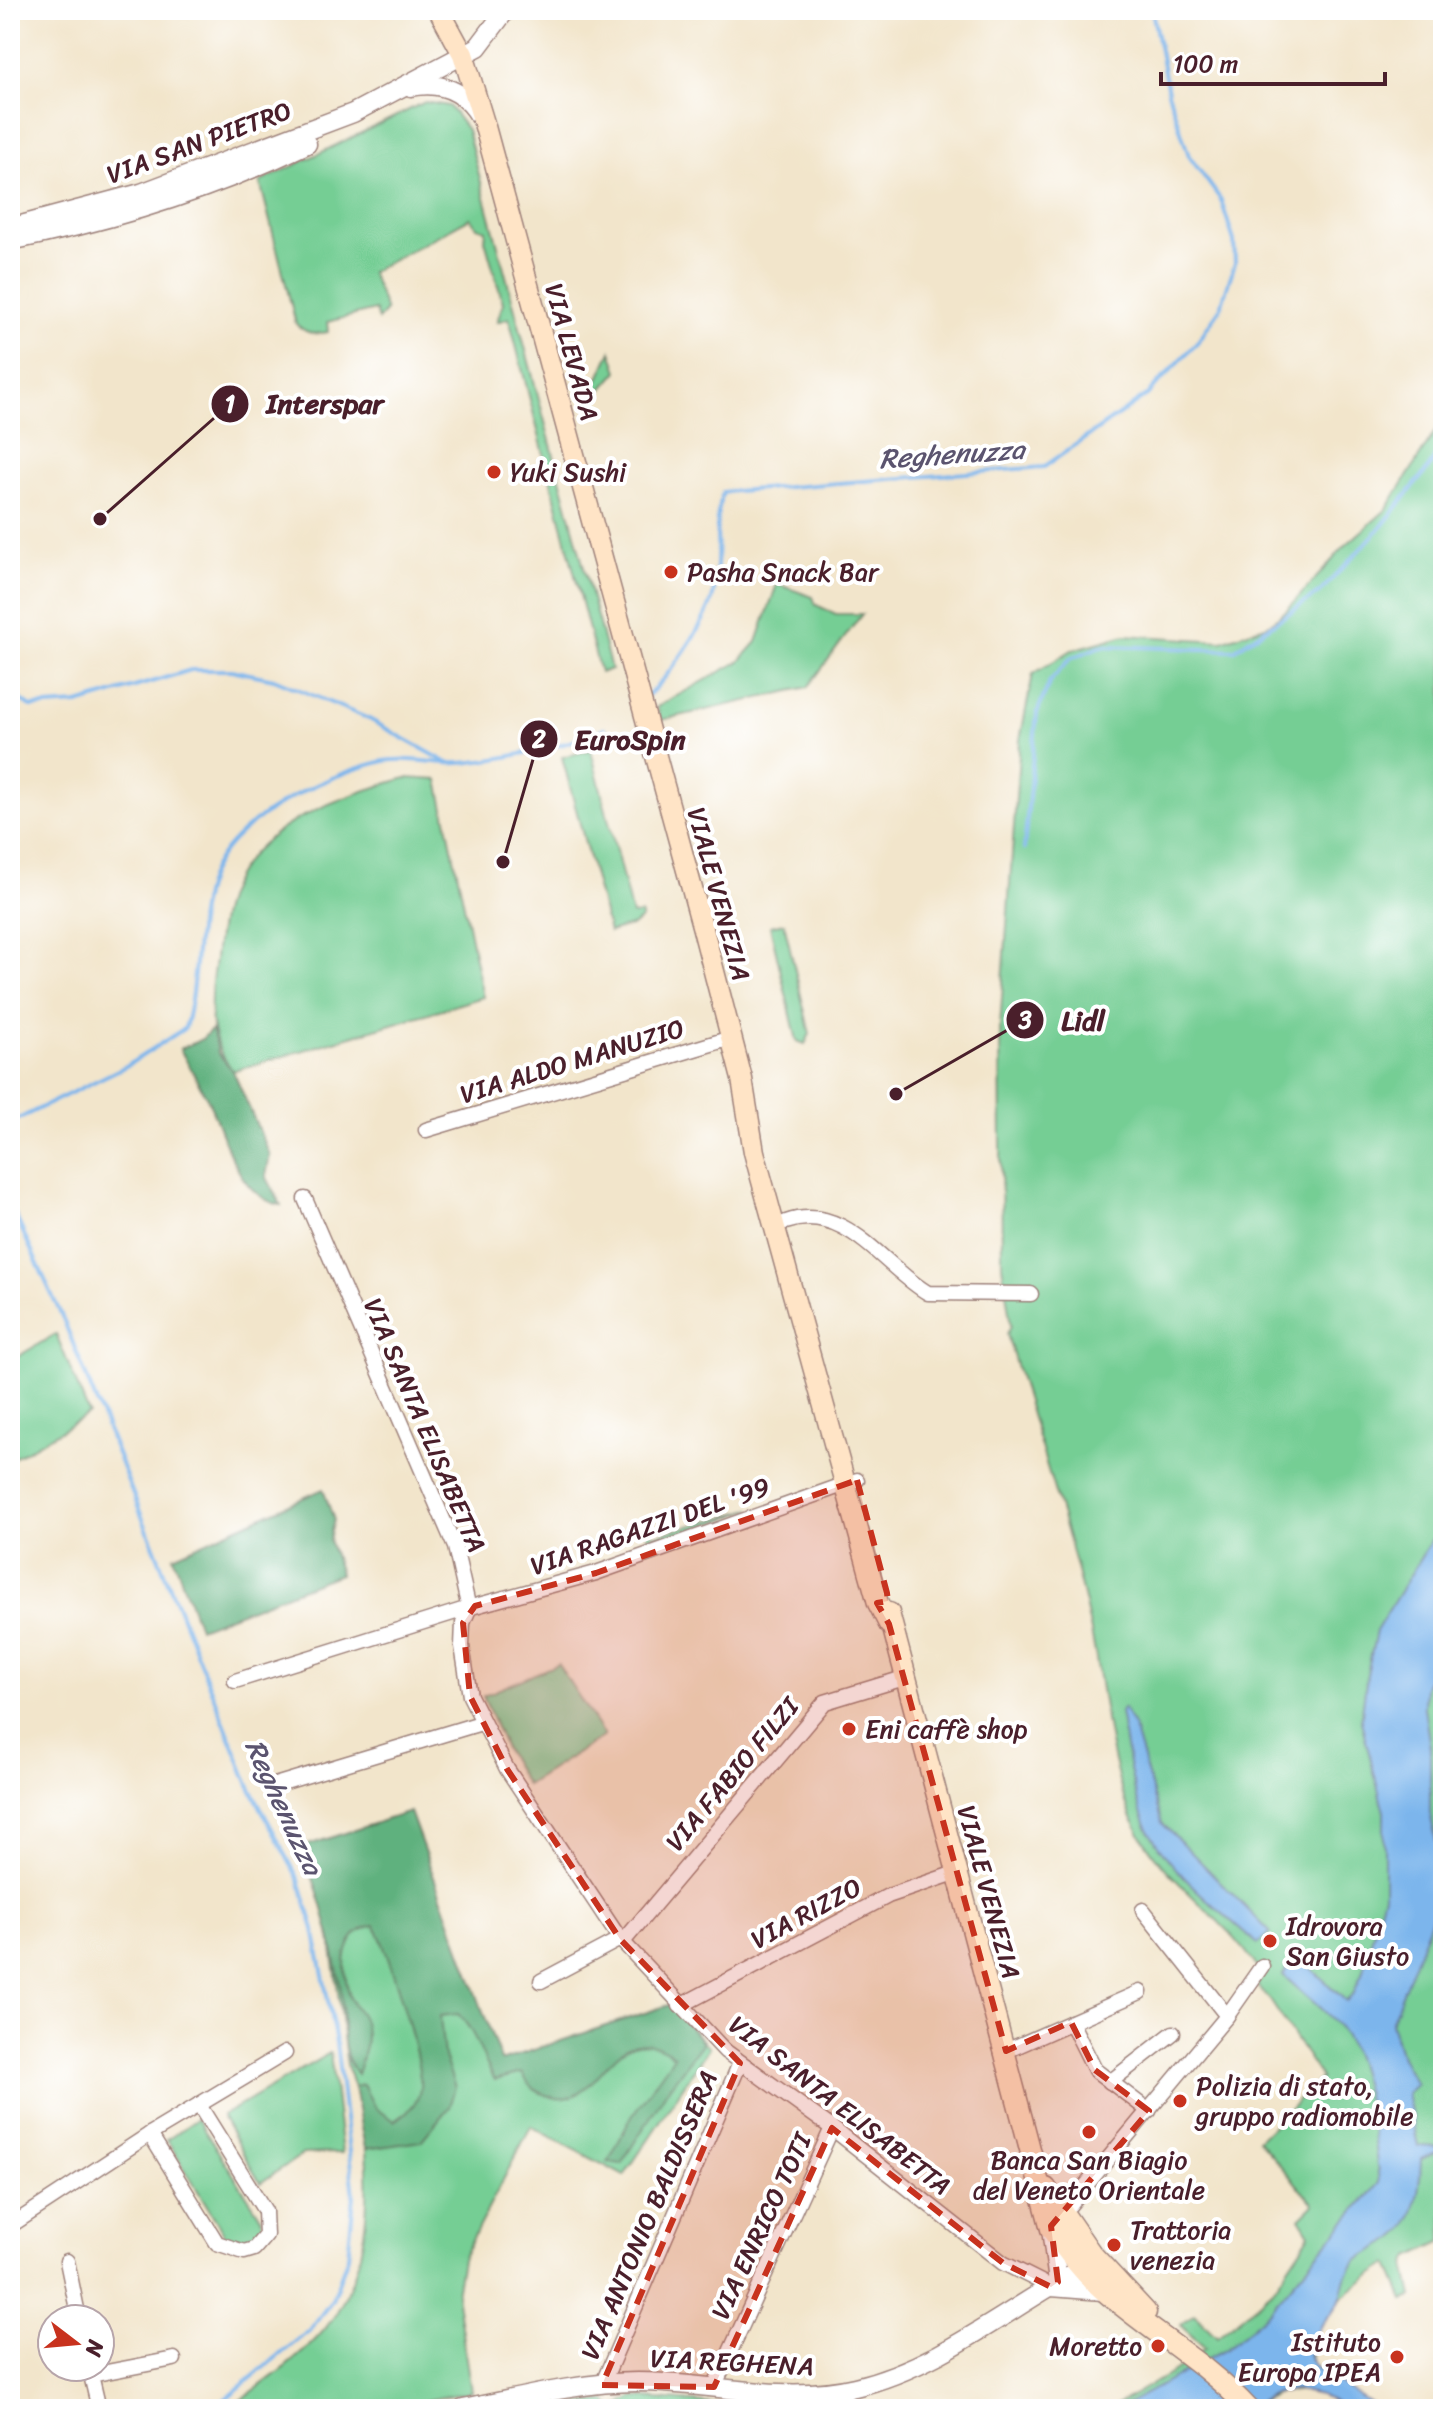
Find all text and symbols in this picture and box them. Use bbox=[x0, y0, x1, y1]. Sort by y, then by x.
scale bar bbox=[1161, 36, 1385, 86]
text: 100 m bbox=[1173, 43, 1238, 85]
street label: VIA SAN PIETRO bbox=[100, 87, 298, 197]
street label: VIA LEVADA bbox=[532, 278, 612, 426]
callout: Interspar bbox=[210, 378, 400, 430]
text: Interspar bbox=[264, 379, 386, 428]
text: 1 bbox=[225, 383, 235, 425]
water label: Reghenuzza bbox=[878, 424, 1028, 484]
place label: Yuki Sushi bbox=[510, 449, 627, 495]
marker: Yuki Sushi bbox=[485, 463, 503, 481]
place label: Pasha Snack Bar bbox=[687, 549, 880, 595]
marker: Pasha Snack Bar bbox=[662, 563, 680, 581]
callout: EuroSpin bbox=[519, 713, 702, 765]
text: EuroSpin bbox=[574, 715, 687, 764]
text: 2 bbox=[531, 718, 546, 760]
street label: VIALE VENEZIA bbox=[674, 802, 764, 986]
callout: Lidl bbox=[1005, 994, 1121, 1046]
text: Lidl bbox=[1061, 996, 1106, 1045]
text: 3 bbox=[1017, 999, 1032, 1041]
street label: VIA ALDO MANUZIO bbox=[454, 1005, 690, 1117]
street label: VIA SANTA ELISABETTA bbox=[351, 1290, 499, 1560]
street label: VIA RAGAZZI DEL '99 bbox=[524, 1463, 776, 1589]
street label: VIA FABIO FILZI bbox=[653, 1685, 812, 1862]
place label: Eni caffè shop bbox=[865, 1706, 1028, 1752]
marker: Eni caffè shop bbox=[840, 1720, 858, 1738]
water label: Reghenuzza bbox=[231, 1731, 338, 1885]
street label: VIALE VENEZIA bbox=[944, 1800, 1034, 1984]
street label: VIA RIZZO bbox=[742, 1864, 870, 1962]
place label: Idrovora San Giusto bbox=[1285, 1903, 1409, 1979]
marker: Idrovora San Giusto bbox=[1261, 1932, 1279, 1950]
street label: VIA SANTA ELISABETTA bbox=[718, 2003, 962, 2207]
street label: VIA ANTONIO BALDISSERA bbox=[567, 2063, 731, 2367]
place label: Polizia di stato, gruppo radiomobile bbox=[1194, 2063, 1414, 2139]
marker: Polizia di stato, gruppo radiomobile bbox=[1171, 2092, 1189, 2110]
street label: VIA ENRICO TOTI bbox=[698, 2123, 825, 2327]
marker: Banca San Biagio del Veneto Orientale bbox=[1080, 2123, 1098, 2141]
place label: Banca San Biagio del Veneto Orientale bbox=[973, 2137, 1205, 2213]
place label: Trattoria venezia bbox=[1130, 2207, 1231, 2283]
marker: Trattoria venezia bbox=[1105, 2236, 1123, 2254]
north arrow bbox=[36, 2303, 116, 2383]
place label: Istituto Europa IPEA bbox=[1238, 2319, 1381, 2395]
place label: Moretto bbox=[1049, 2323, 1142, 2369]
text: N bbox=[74, 2335, 116, 2362]
street label: VIA REGHENA bbox=[649, 2335, 815, 2389]
marker: Moretto bbox=[1149, 2337, 1167, 2355]
marker: Istituto Europa IPEA bbox=[1388, 2348, 1406, 2366]

